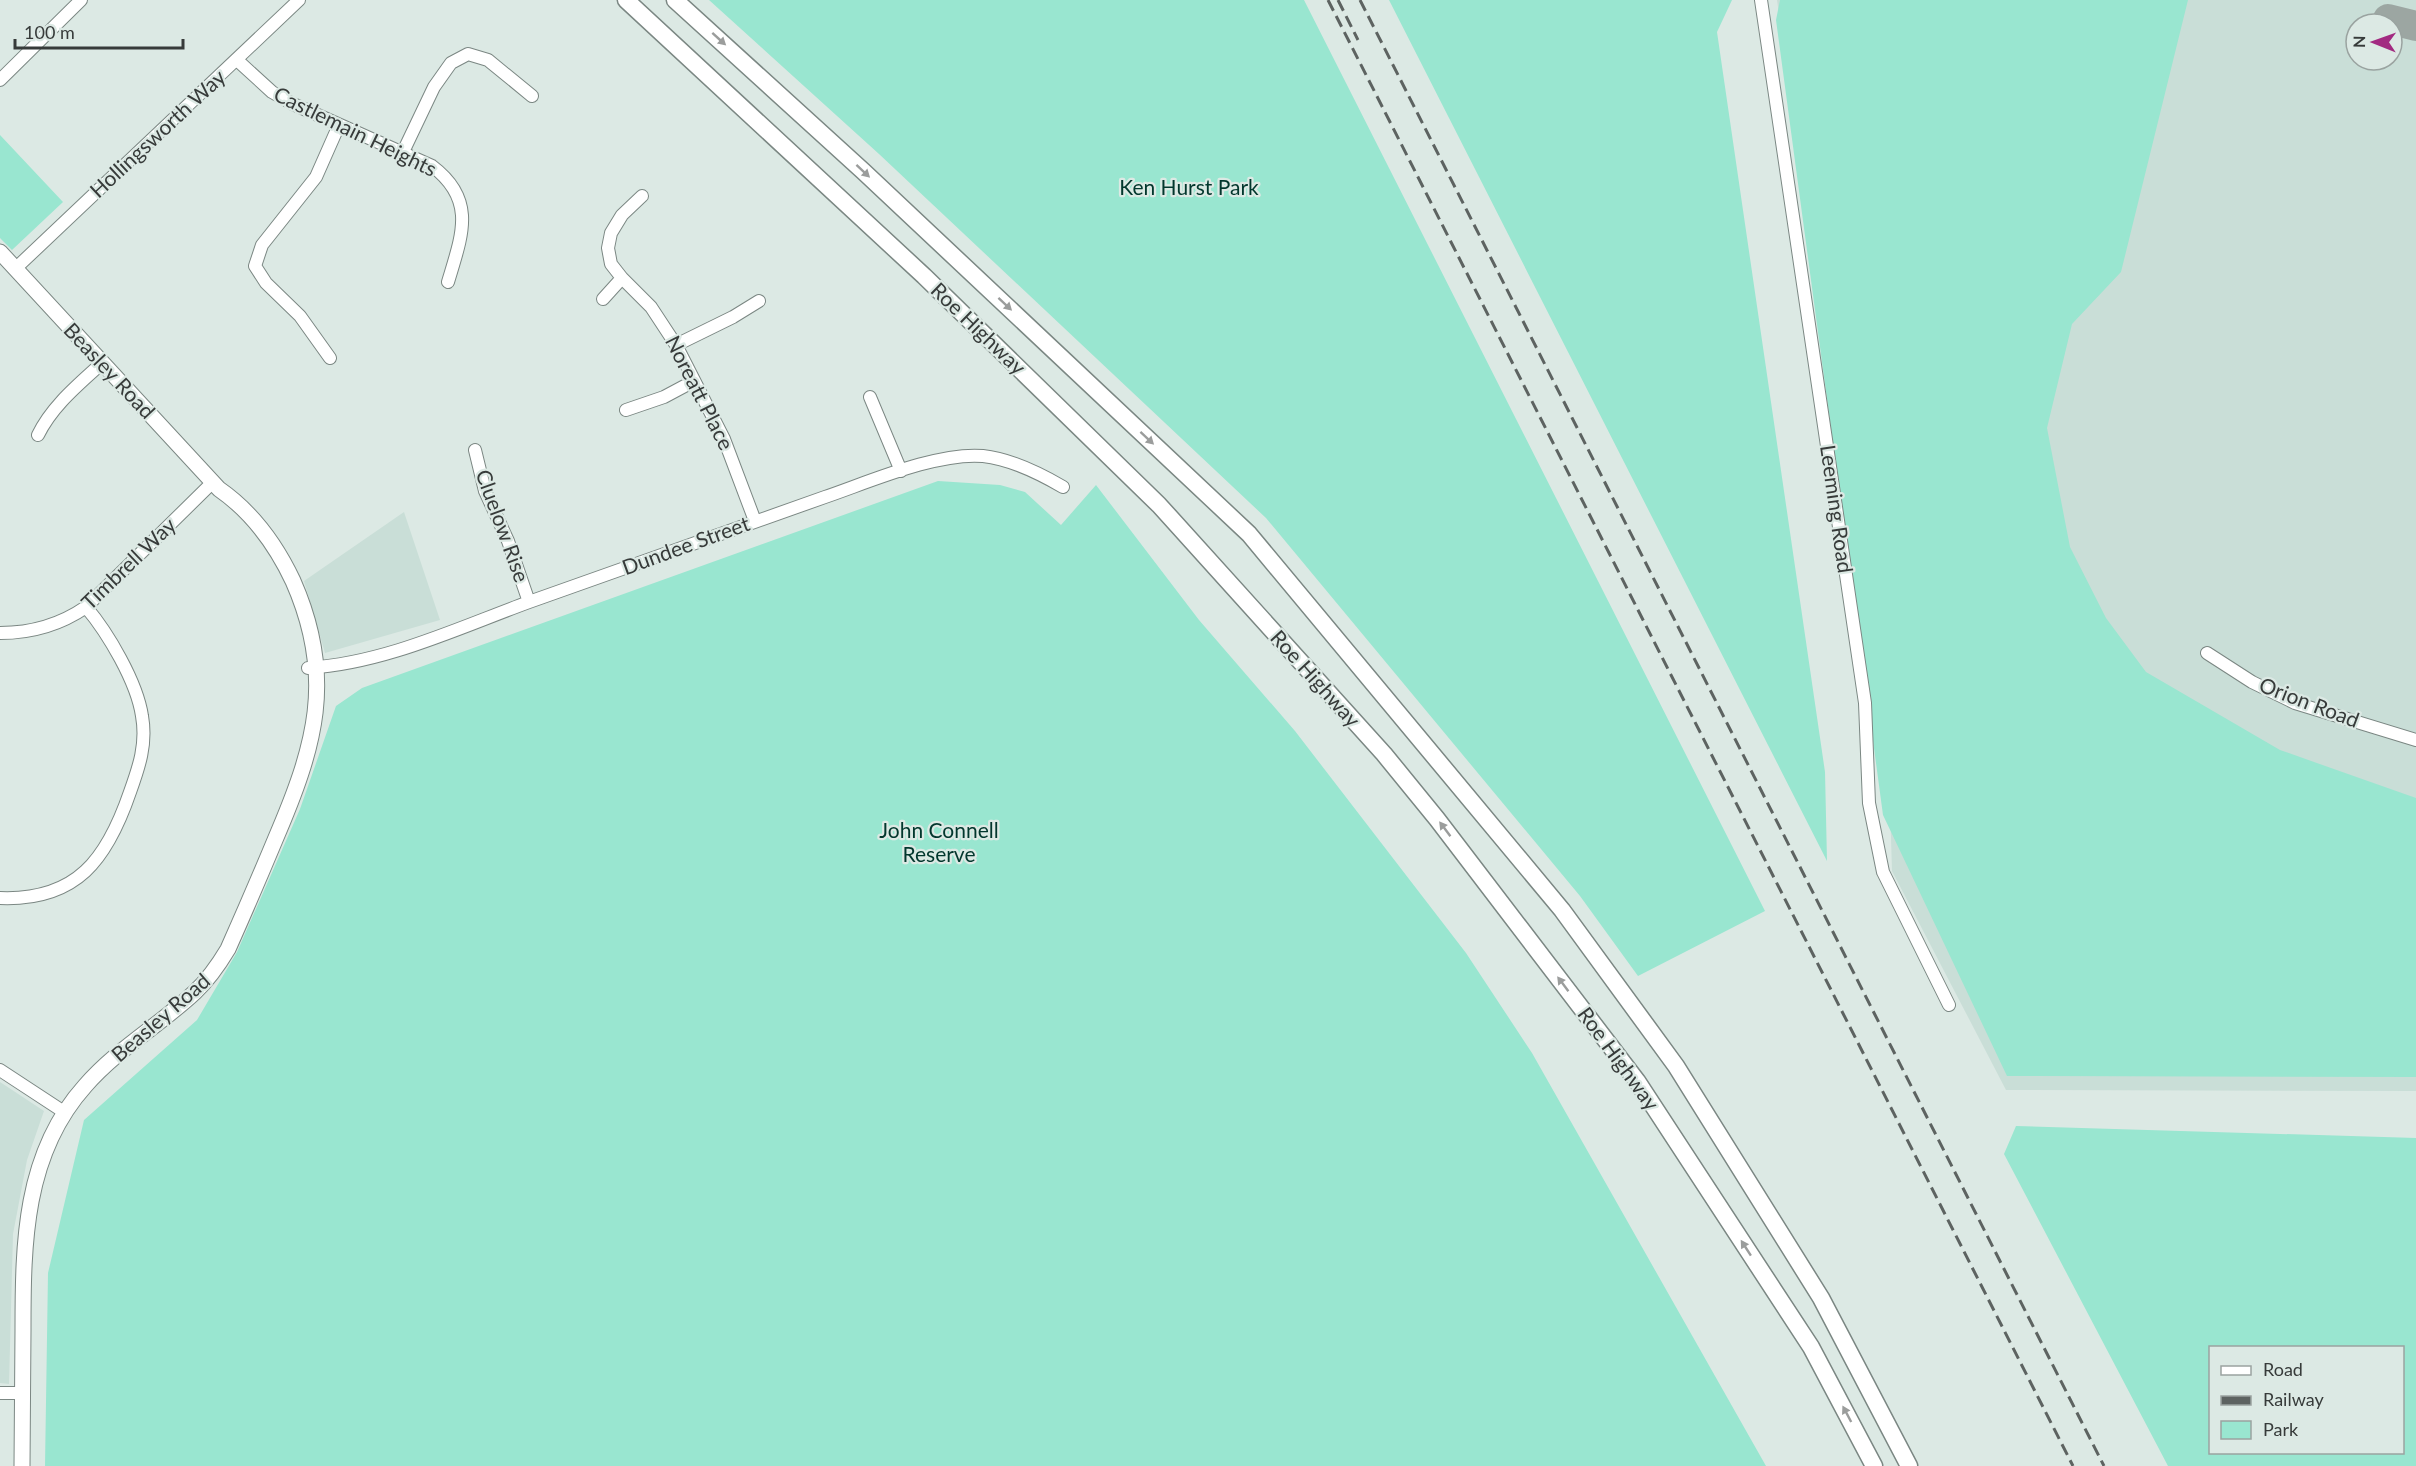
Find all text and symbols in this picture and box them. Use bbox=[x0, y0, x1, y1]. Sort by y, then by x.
scale bar bbox=[15, 12, 183, 50]
north arrow bbox=[2344, 12, 2404, 72]
text: 100 m bbox=[24, 21, 75, 43]
one-way arrow bbox=[711, 32, 726, 46]
text: N bbox=[2349, 35, 2368, 48]
street label: Hollingsworth Way bbox=[84, 64, 230, 202]
street label: Castlemain Heights bbox=[270, 80, 441, 181]
one-way arrow bbox=[856, 163, 870, 177]
park label: Ken Hurst Park bbox=[1119, 174, 1259, 199]
street label: Roe Highway bbox=[927, 277, 1032, 379]
one-way arrow bbox=[997, 297, 1012, 310]
street label: Beasley Road bbox=[59, 317, 161, 423]
street label: Noreatt Place bbox=[661, 331, 740, 454]
one-way arrow bbox=[1140, 430, 1154, 444]
street label: Leeming Road bbox=[1816, 443, 1859, 574]
street label: Cluelow Rise bbox=[471, 466, 535, 585]
street label: Dundee Street bbox=[618, 510, 753, 579]
street label: Timbrell Way bbox=[76, 512, 180, 614]
street label: Roe Highway bbox=[1266, 624, 1366, 732]
street label: Orion Road bbox=[2256, 671, 2363, 732]
park label: John Connell Reserve bbox=[879, 817, 999, 866]
one-way arrow bbox=[1438, 821, 1451, 837]
street label: Beasley Road bbox=[106, 967, 214, 1066]
one-way arrow bbox=[1557, 977, 1569, 993]
street label: Roe Highway bbox=[1573, 1002, 1665, 1115]
one-way arrow bbox=[1740, 1240, 1752, 1256]
legend bbox=[2209, 1346, 2404, 1454]
text: Road bbox=[2263, 1358, 2303, 1380]
text: Railway bbox=[2263, 1388, 2324, 1410]
one-way arrow bbox=[1842, 1406, 1852, 1423]
text: Park bbox=[2263, 1418, 2299, 1440]

